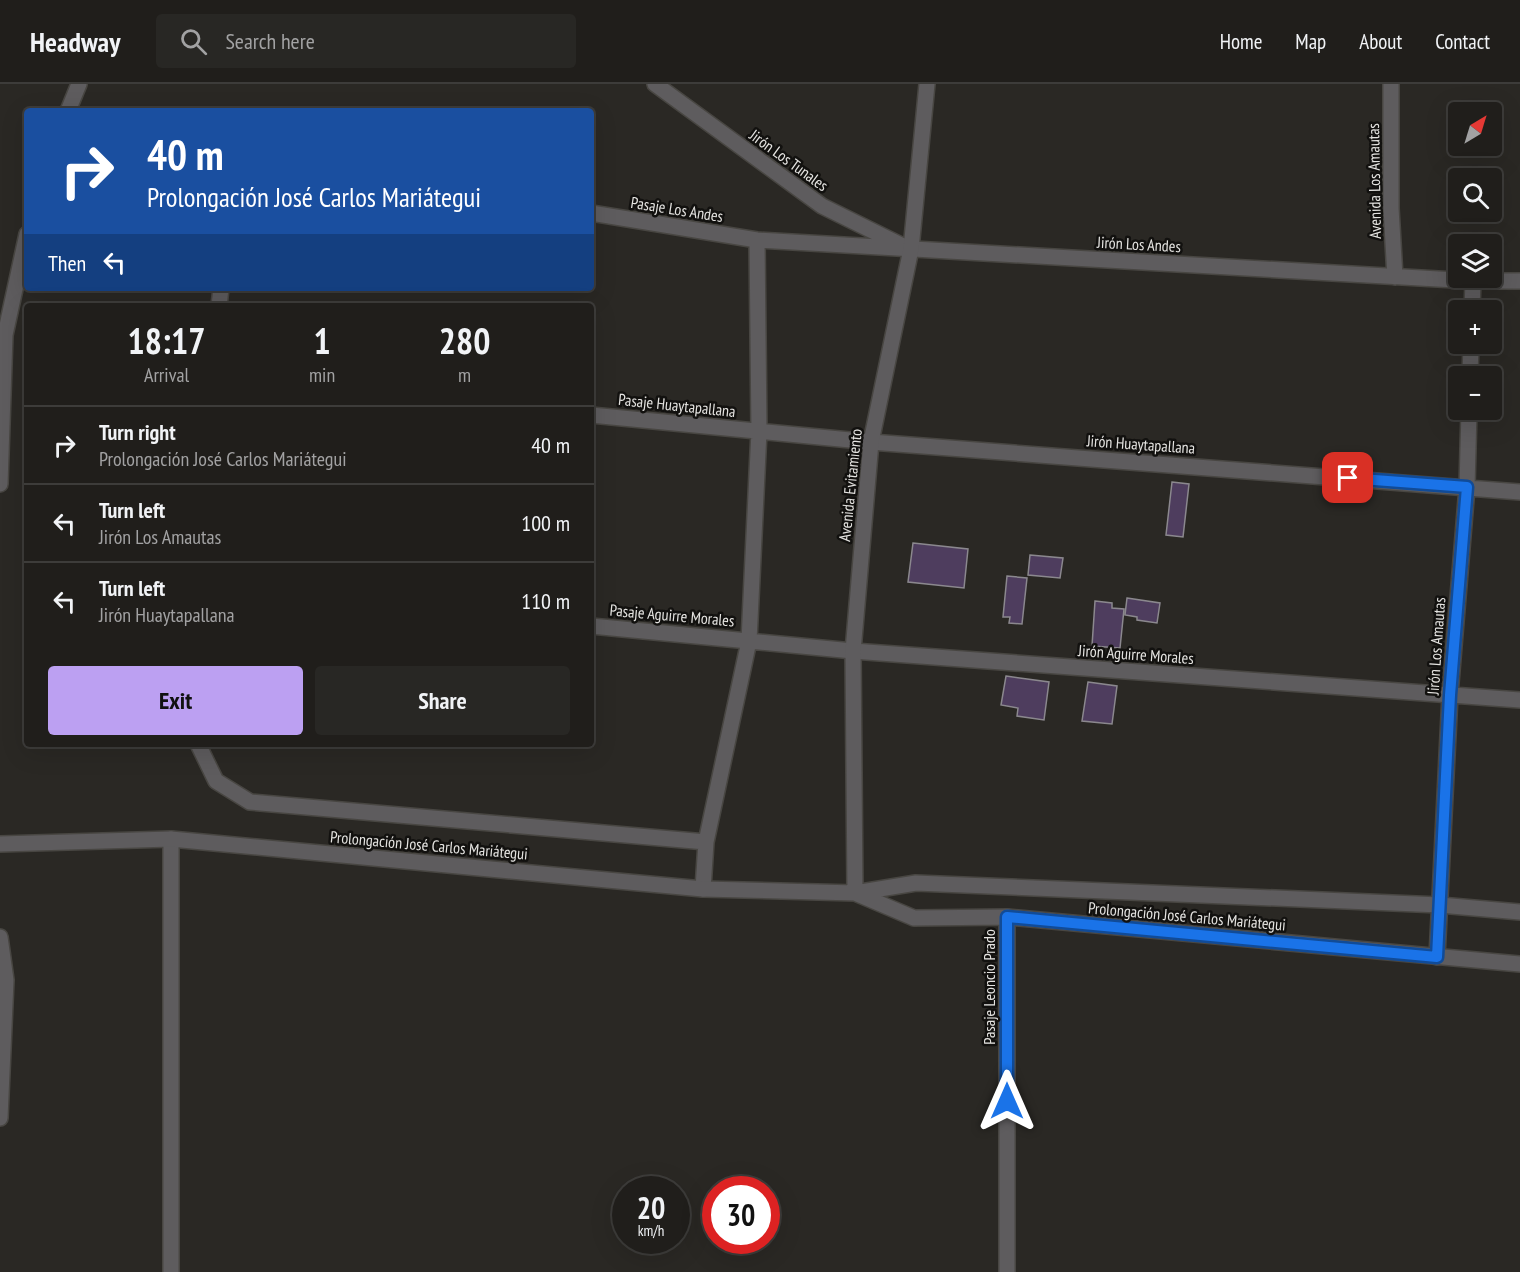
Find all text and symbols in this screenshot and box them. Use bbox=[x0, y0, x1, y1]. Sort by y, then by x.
search box bbox=[156, 14, 576, 68]
text: Headway bbox=[30, 23, 120, 60]
icon: search bbox=[177, 25, 210, 58]
text: Search here bbox=[225, 27, 315, 55]
text: Home bbox=[1220, 28, 1262, 55]
text: Map bbox=[1295, 28, 1326, 55]
text: About bbox=[1359, 28, 1402, 55]
text: Contact bbox=[1435, 28, 1490, 55]
north arrow bbox=[1448, 102, 1502, 156]
map controls bbox=[1448, 102, 1502, 420]
street label: Avenida Los Amautas bbox=[1363, 123, 1385, 239]
street label: Jirón Los Tunales bbox=[745, 124, 832, 195]
text: 40 m bbox=[147, 127, 224, 182]
icon: right bbox=[48, 132, 126, 210]
button: search bbox=[1448, 168, 1502, 222]
text: Prolongación José Carlos Mariátegui bbox=[147, 180, 481, 214]
street label: Pasaje Los Andes bbox=[629, 192, 725, 226]
street label: Jirón Los Andes bbox=[1096, 232, 1181, 256]
button: layers bbox=[1448, 234, 1502, 288]
icon: left bbox=[98, 246, 131, 279]
text: Then bbox=[48, 249, 86, 277]
button: + bbox=[1448, 300, 1502, 354]
text: 18:17 bbox=[128, 317, 205, 364]
text: 1 bbox=[313, 317, 331, 364]
text: 280 bbox=[439, 317, 490, 364]
text: Arrival bbox=[144, 362, 189, 388]
text: min bbox=[309, 362, 335, 388]
text: m bbox=[458, 362, 471, 388]
button: − bbox=[1448, 366, 1502, 420]
street label: Pasaje Huaytapallana bbox=[617, 389, 737, 421]
text: Turn right bbox=[99, 418, 176, 446]
street label: Avenida Evitamiento bbox=[834, 428, 866, 542]
icon: right bbox=[48, 429, 81, 462]
street label: Jirón Huaytapallana bbox=[1085, 430, 1196, 458]
text: 40 m bbox=[531, 431, 570, 459]
text: Prolongación José Carlos Mariátegui bbox=[99, 446, 347, 472]
pin bbox=[1322, 452, 1373, 503]
icon: arrive bbox=[1331, 461, 1364, 494]
text: Turn left bbox=[99, 496, 165, 524]
icon: left bbox=[48, 507, 81, 540]
text: 100 m bbox=[521, 509, 570, 537]
text: Jirón Los Amautas bbox=[99, 524, 221, 550]
text: Turn left bbox=[99, 574, 165, 602]
icon: left bbox=[48, 585, 81, 618]
text: 110 m bbox=[521, 587, 570, 615]
street label: Jirón Los Amautas bbox=[1423, 597, 1449, 696]
street label: Pasaje Aguirre Morales bbox=[609, 600, 735, 630]
text: Jirón Huaytapallana bbox=[99, 602, 235, 628]
street label: Jirón Aguirre Morales bbox=[1077, 640, 1194, 668]
button: Exit bbox=[48, 666, 303, 735]
button: Share bbox=[315, 666, 570, 735]
street label: Prolongación José Carlos Mariátegui bbox=[329, 826, 529, 864]
street label: Prolongación José Carlos Mariátegui bbox=[1087, 897, 1287, 935]
street label: Pasaje Leoncio Prado bbox=[979, 929, 999, 1045]
position arrow bbox=[975, 1069, 1039, 1133]
speed limit sign: 30 bbox=[702, 1176, 780, 1254]
text: 20 bbox=[637, 1188, 665, 1227]
text: km/h bbox=[638, 1221, 664, 1240]

